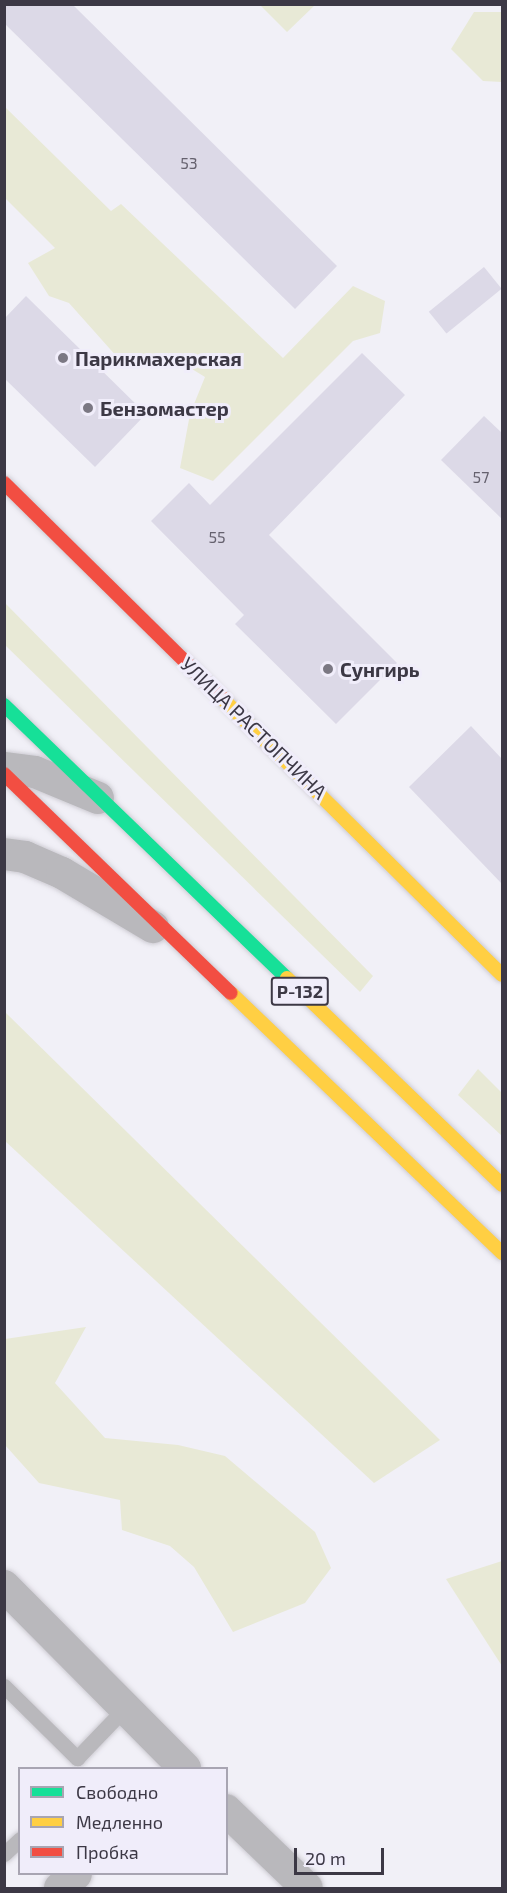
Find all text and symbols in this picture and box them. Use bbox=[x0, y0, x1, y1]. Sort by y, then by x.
house number: 53 bbox=[180, 153, 198, 173]
place label: Парикмахерская bbox=[75, 346, 242, 370]
marker: Парикмахерская bbox=[56, 351, 70, 365]
place label: Бензомастер bbox=[100, 396, 229, 420]
marker: Бензомастер bbox=[81, 401, 95, 415]
house number: 57 bbox=[473, 467, 489, 487]
house number: 55 bbox=[208, 527, 226, 547]
street label: УЛИЦА РАСТОПЧИНА bbox=[176, 652, 332, 804]
place label: Сунгирь bbox=[340, 657, 420, 681]
marker: Сунгирь bbox=[321, 662, 335, 676]
road number: Р-132 bbox=[270, 976, 330, 1006]
legend bbox=[18, 1767, 228, 1875]
text: Свободно bbox=[76, 1781, 158, 1803]
text: Медленно bbox=[76, 1811, 163, 1833]
scale bar bbox=[297, 1836, 387, 1874]
text: Пробка bbox=[76, 1841, 139, 1863]
text: 20 m bbox=[305, 1847, 346, 1869]

